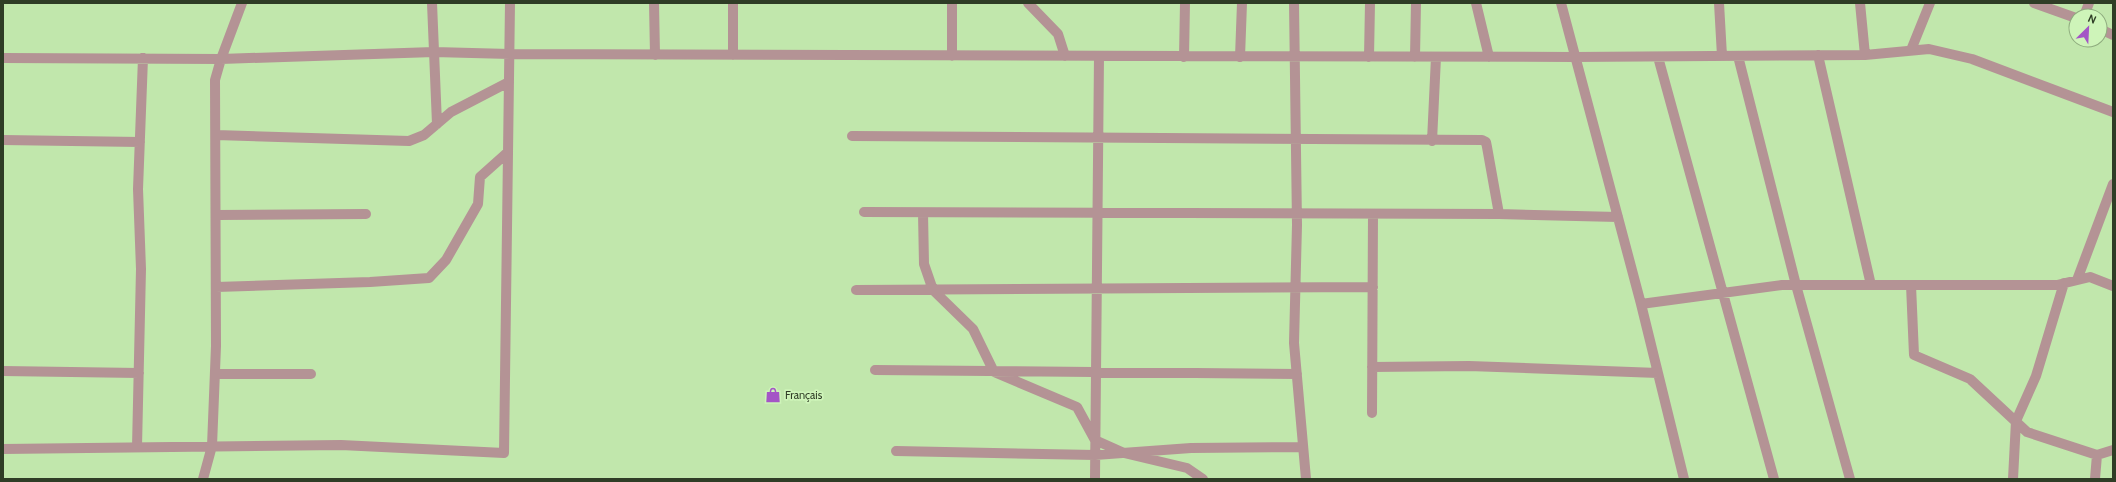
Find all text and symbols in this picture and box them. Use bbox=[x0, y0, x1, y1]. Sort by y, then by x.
north arrow bbox=[2068, 8, 2108, 48]
text: N bbox=[2086, 11, 2098, 27]
shop icon: Français bbox=[764, 386, 782, 404]
place label: Français bbox=[785, 388, 823, 402]

